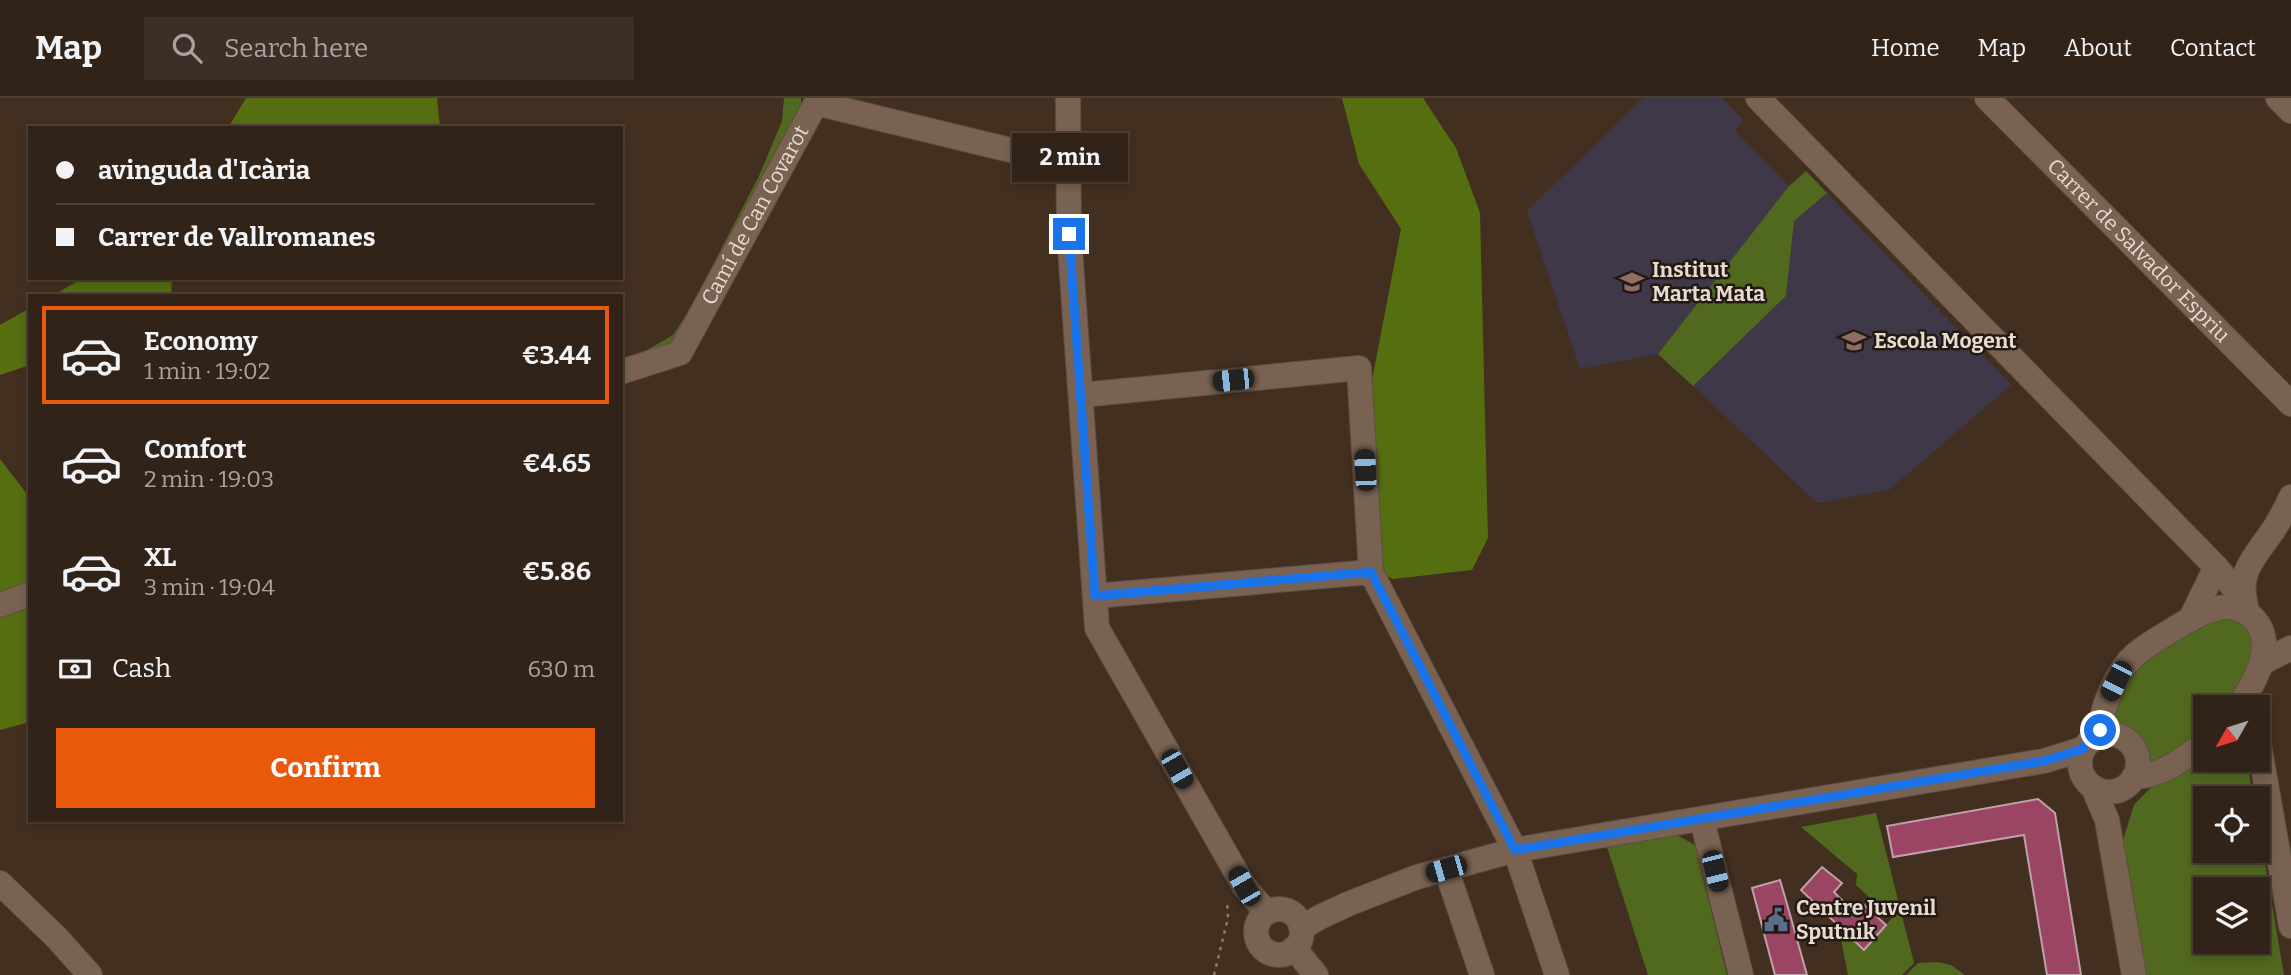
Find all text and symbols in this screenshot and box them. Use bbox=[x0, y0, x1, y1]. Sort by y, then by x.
search box bbox=[144, 17, 634, 80]
text: Map bbox=[35, 28, 102, 68]
icon: search bbox=[168, 29, 206, 67]
text: Search here bbox=[224, 33, 368, 64]
text: Home bbox=[1871, 34, 1940, 62]
text: Map bbox=[1978, 34, 2026, 62]
text: About bbox=[2064, 34, 2132, 62]
text: Contact bbox=[2170, 34, 2256, 62]
street label: Camí de Can Covarot bbox=[696, 120, 815, 309]
callout: 2 min bbox=[1011, 132, 1127, 181]
text: 2 min bbox=[1039, 143, 1101, 171]
street label: Carrer de Salvador Espriu bbox=[2042, 153, 2235, 348]
text: avinguda d'Icària bbox=[98, 155, 310, 186]
route end bbox=[1053, 218, 1085, 250]
text: Carrer de Vallromanes bbox=[98, 222, 376, 253]
place label: Institut Marta Mata bbox=[1652, 257, 1765, 307]
school or university icon: Institut Marta Mata bbox=[1618, 268, 1646, 296]
icon: car bbox=[60, 324, 123, 387]
text: Economy bbox=[144, 326, 258, 357]
school or university icon: Escola Mogent bbox=[1840, 327, 1868, 355]
place label: Escola Mogent bbox=[1874, 328, 2017, 354]
text: €3.44 bbox=[522, 340, 591, 371]
text: 1 min · 19:02 bbox=[144, 357, 270, 385]
car bbox=[1212, 367, 1255, 393]
icon: car bbox=[60, 432, 123, 495]
text: Comfort bbox=[144, 434, 247, 465]
text: €4.65 bbox=[522, 448, 591, 479]
car bbox=[1354, 448, 1377, 492]
text: 2 min · 19:03 bbox=[144, 465, 274, 493]
icon: car bbox=[60, 540, 123, 603]
text: XL bbox=[144, 542, 176, 573]
text: €5.86 bbox=[522, 556, 591, 587]
text: 3 min · 19:04 bbox=[144, 573, 275, 601]
icon: cash bbox=[56, 650, 94, 688]
text: Cash bbox=[112, 653, 171, 684]
text: 630 m bbox=[527, 655, 595, 683]
car bbox=[2098, 658, 2135, 704]
north arrow bbox=[2193, 695, 2270, 772]
map controls bbox=[2193, 695, 2270, 954]
route start bbox=[2084, 714, 2116, 746]
button: Confirm bbox=[56, 728, 595, 808]
car bbox=[1158, 746, 1197, 792]
button: locate bbox=[2193, 786, 2270, 863]
car bbox=[1700, 848, 1731, 894]
car bbox=[1423, 853, 1470, 885]
car bbox=[1225, 863, 1264, 909]
button: layers bbox=[2193, 877, 2270, 954]
place label: Centre Juvenil Sputnik bbox=[1796, 895, 1937, 945]
public building icon: Centre Juvenil Sputnik bbox=[1762, 906, 1790, 934]

